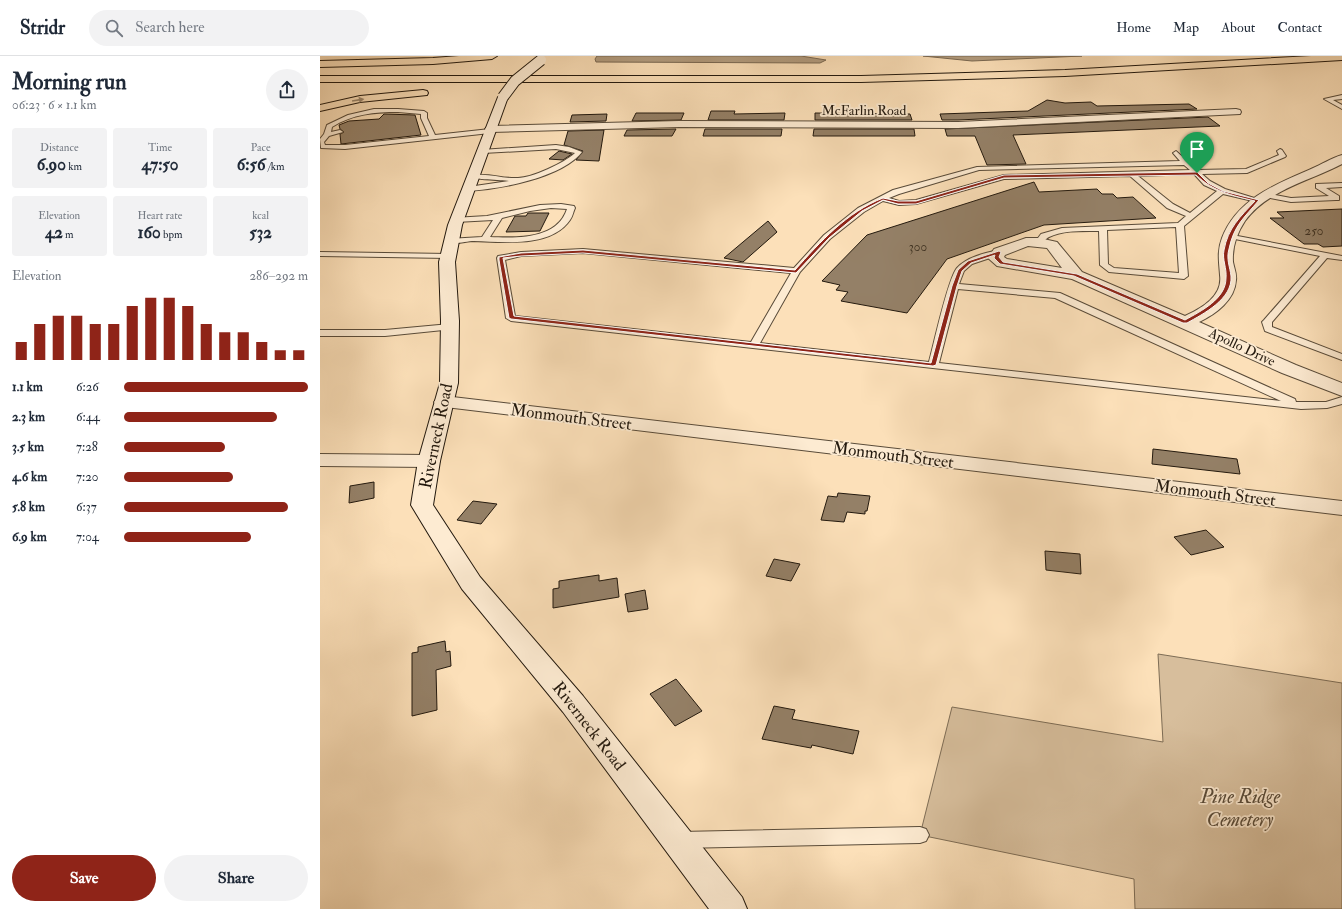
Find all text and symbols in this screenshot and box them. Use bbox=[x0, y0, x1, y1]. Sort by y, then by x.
search box bbox=[89, 10, 369, 46]
text: Stridr bbox=[20, 16, 65, 40]
icon: search bbox=[103, 17, 125, 39]
text: Search here bbox=[135, 18, 205, 37]
text: Home bbox=[1116, 19, 1151, 36]
text: Map bbox=[1173, 19, 1199, 36]
text: About bbox=[1221, 19, 1255, 36]
text: Contact bbox=[1277, 19, 1322, 36]
text: Morning run bbox=[12, 68, 127, 96]
button: share bbox=[266, 69, 308, 111]
one-way arrow bbox=[352, 96, 364, 102]
text: 06:23 · 6 × 1.1 km bbox=[12, 97, 97, 113]
street label: McFarlin Road bbox=[822, 102, 907, 119]
pin bbox=[1180, 132, 1214, 173]
icon: arrive bbox=[1186, 138, 1208, 160]
text: Distance bbox=[40, 141, 79, 154]
text: Time bbox=[148, 141, 172, 154]
text: Pace bbox=[251, 141, 271, 154]
text: 6.90 bbox=[37, 154, 66, 175]
text: 47:50 bbox=[142, 154, 178, 175]
text: 6:56 bbox=[237, 154, 266, 175]
text: km bbox=[66, 160, 82, 173]
text: /km bbox=[266, 160, 285, 173]
text: Elevation bbox=[38, 209, 80, 222]
text: Heart rate bbox=[138, 209, 182, 222]
text: kcal bbox=[252, 209, 269, 222]
text: 42 bbox=[45, 222, 63, 243]
text: 160 bbox=[137, 222, 161, 243]
text: 532 bbox=[249, 222, 272, 243]
house number: 250 bbox=[1305, 223, 1323, 239]
text: m bbox=[63, 228, 74, 241]
text: bpm bbox=[161, 228, 183, 241]
house number: 300 bbox=[909, 239, 927, 255]
text: Elevation bbox=[12, 268, 62, 284]
text: 286–292 m bbox=[250, 268, 308, 284]
street label: Apollo Drive bbox=[1205, 324, 1278, 371]
text: 1.1 km bbox=[12, 379, 43, 395]
text: 6:26 bbox=[76, 379, 99, 395]
street label: Riverneck Road bbox=[415, 381, 458, 491]
street label: Monmouth Street bbox=[509, 399, 633, 435]
text: 2.3 km bbox=[12, 409, 45, 425]
text: 6:44 bbox=[76, 409, 100, 425]
street label: Monmouth Street bbox=[831, 437, 955, 473]
text: 3.5 km bbox=[12, 439, 44, 455]
text: 7:28 bbox=[76, 439, 98, 455]
text: 4.6 km bbox=[12, 469, 47, 485]
text: 7:20 bbox=[76, 469, 98, 485]
street label: Monmouth Street bbox=[1153, 475, 1277, 511]
text: 5.8 km bbox=[12, 499, 45, 515]
text: 6:37 bbox=[76, 499, 97, 515]
text: 6.9 km bbox=[12, 529, 47, 545]
text: 7:04 bbox=[76, 529, 99, 545]
street label: Riverneck Road bbox=[548, 677, 631, 775]
park label: Pine Ridge Cemetery bbox=[1199, 784, 1280, 832]
button: Save bbox=[12, 855, 156, 901]
button: Share bbox=[164, 855, 308, 901]

